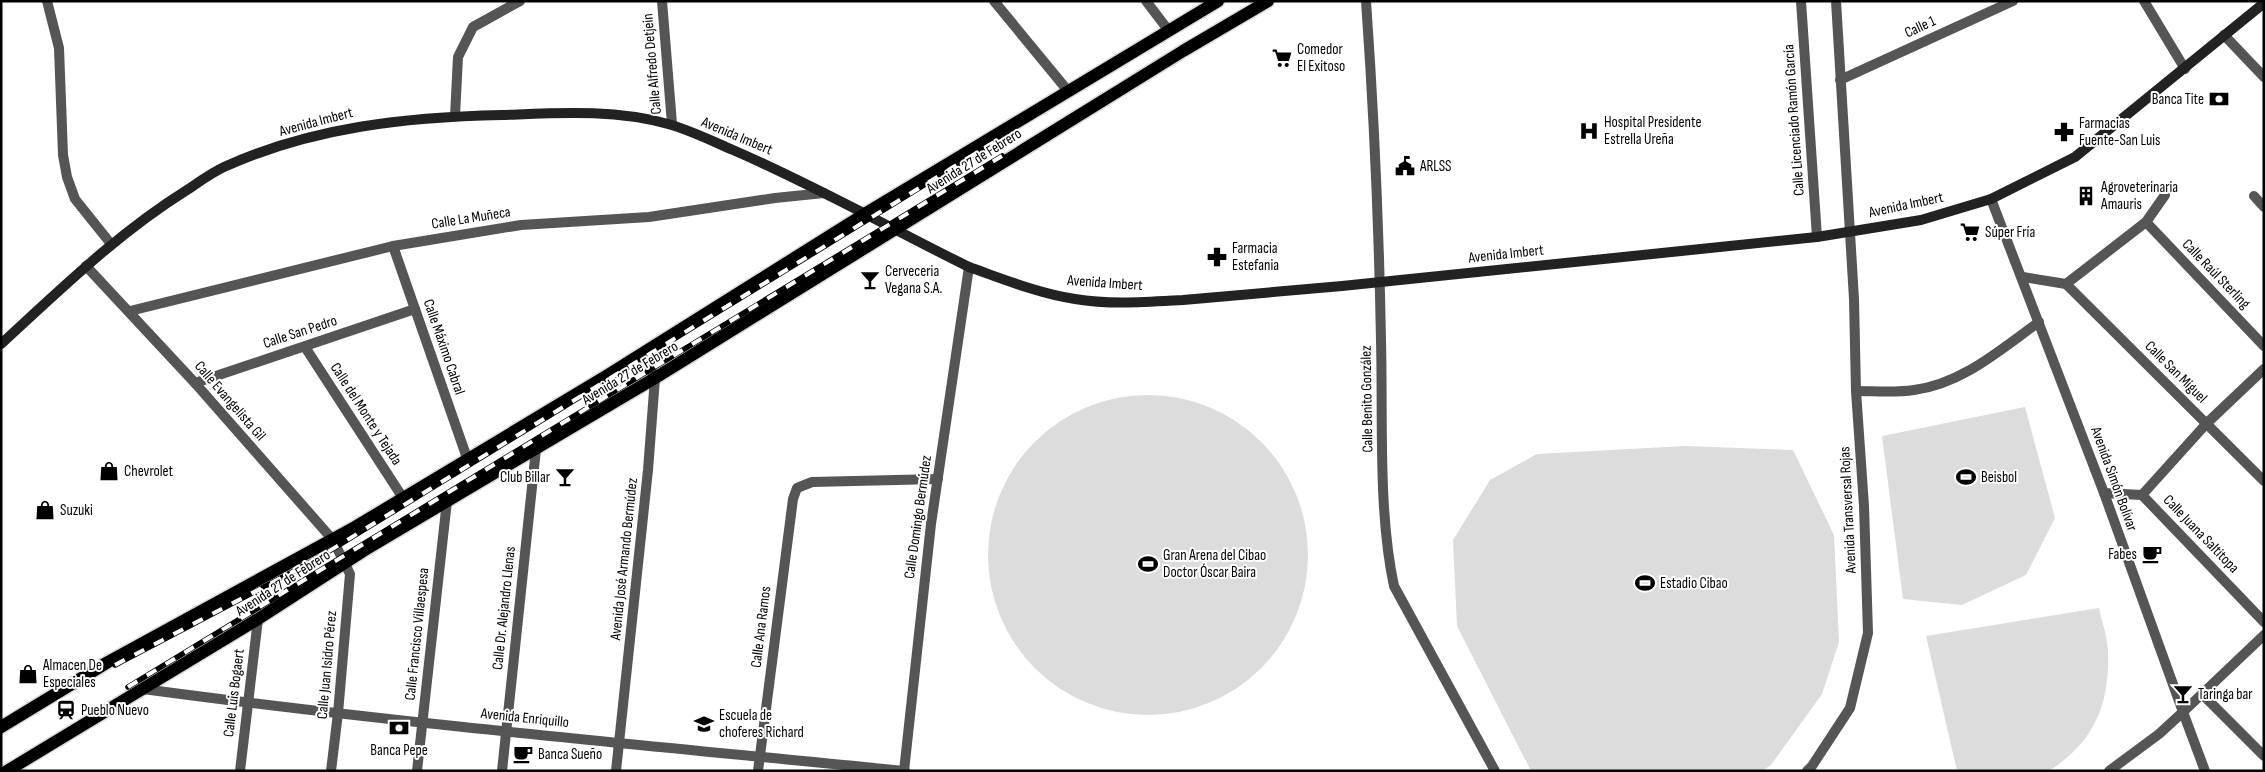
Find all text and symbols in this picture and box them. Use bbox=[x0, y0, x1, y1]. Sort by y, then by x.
street label: Calle 1 bbox=[1901, 11, 1939, 42]
street label: Calle Alfredo Detjein bbox=[638, 13, 666, 115]
place label: Comedor El Exitoso bbox=[1297, 40, 1345, 76]
street label: Calle Licenciado Ramón García bbox=[1779, 43, 1809, 196]
supermarket icon: Comedor El Exitoso bbox=[1271, 47, 1293, 69]
bank icon: Banca Tite bbox=[2208, 88, 2230, 110]
place label: Banca Tite bbox=[2152, 90, 2204, 109]
street label: Avenida Imbert bbox=[276, 103, 355, 141]
street label: Avenida Imbert bbox=[698, 112, 776, 160]
place label: Hospital Presidente Estrella Ureña bbox=[1604, 113, 1702, 149]
place label: Farmacias Fuente-San Luis bbox=[2079, 114, 2160, 150]
hospital icon: Hospital Presidente Estrella Ureña bbox=[1578, 120, 1600, 142]
pharmacy icon: Farmacias Fuente-San Luis bbox=[2053, 121, 2075, 143]
street label: Avenida 27 de Febrero bbox=[922, 124, 1025, 198]
public building icon: ARLSS bbox=[1394, 155, 1416, 177]
place label: ARLSS bbox=[1419, 157, 1451, 176]
place label: Agroveterinaria Amauris bbox=[2100, 178, 2178, 214]
building icon: Agroveterinaria Amauris bbox=[2075, 185, 2097, 207]
street label: Avenida Imbert bbox=[1866, 188, 1945, 222]
street label: Calle La Muñeca bbox=[430, 202, 512, 234]
supermarket icon: Súper Fría bbox=[1959, 221, 1981, 243]
place label: Súper Fría bbox=[1985, 223, 2035, 242]
street label: Calle Raúl Sterling bbox=[2178, 235, 2254, 313]
place label: Farmacia Estefania bbox=[1232, 239, 1279, 275]
street label: Avenida Imbert bbox=[1466, 241, 1545, 268]
pharmacy icon: Farmacia Estefania bbox=[1206, 246, 1228, 268]
place label: Cerveceria Vegana S.A. bbox=[885, 262, 942, 298]
bar icon: Cerveceria Vegana S.A. bbox=[859, 269, 881, 291]
street label: Avenida Imbert bbox=[1066, 271, 1144, 295]
street label: Calle Máximo Cabral bbox=[419, 297, 469, 397]
street label: Calle San Pedro bbox=[261, 311, 339, 353]
street label: Avenida 27 de Febrero bbox=[578, 337, 682, 410]
street label: Calle San Miguel bbox=[2141, 337, 2211, 407]
street label: Calle Benito González bbox=[1357, 345, 1377, 453]
street label: Calle Evangelista Gil bbox=[190, 357, 270, 445]
street label: Calle del Monte y Tejada bbox=[326, 359, 406, 469]
street label: Avenida Simón Bolívar bbox=[2086, 423, 2142, 534]
street label: Avenida Transversal Rojas bbox=[1835, 446, 1861, 575]
street label: Calle Domingo Bermúdez bbox=[900, 454, 936, 580]
shop icon: Chevrolet bbox=[98, 460, 120, 482]
place label: Chevrolet bbox=[124, 462, 173, 481]
bar icon: Club Billar bbox=[554, 466, 576, 488]
sports icon: Beisbol bbox=[1955, 466, 1977, 488]
place label: Club Billar bbox=[500, 468, 551, 487]
place label: Beisbol bbox=[1981, 468, 2017, 487]
street label: Avenida José Armando Bermúdez bbox=[606, 476, 642, 642]
street label: Calle Juana Saltitopa bbox=[2159, 491, 2243, 577]
shop icon: Suzuki bbox=[34, 499, 56, 521]
place label: Suzuki bbox=[60, 501, 93, 520]
cafe icon: Fabes bbox=[2141, 543, 2163, 565]
street label: Avenida 27 de Febrero bbox=[231, 545, 334, 621]
street label: Calle Dr. Alejandro Llenas bbox=[488, 545, 520, 671]
place label: Fabes bbox=[2108, 545, 2137, 564]
place label: Gran Arena del Cibao Doctor Óscar Baira bbox=[1163, 546, 1266, 582]
sports icon: Gran Arena del Cibao Doctor Óscar Baira bbox=[1137, 553, 1159, 575]
street label: Calle Francisco Villaespesa bbox=[401, 567, 433, 701]
sports icon: Estadio Cibao bbox=[1634, 572, 1656, 594]
place label: Estadio Cibao bbox=[1660, 574, 1728, 593]
street label: Calle Ana Ramos bbox=[747, 585, 775, 669]
street label: Calle Juan Isidro Pérez bbox=[313, 609, 341, 720]
street label: Calle Luis Bogaert bbox=[219, 647, 249, 738]
place label: Almacen De Especiales bbox=[42, 656, 102, 692]
shop icon: Almacen De Especiales bbox=[17, 663, 39, 685]
bar icon: Taringa bar bbox=[2172, 683, 2194, 705]
place label: Taringa bar bbox=[2198, 685, 2253, 704]
station icon: Pueblo Nuevo bbox=[55, 699, 77, 721]
place label: Pueblo Nuevo bbox=[81, 701, 149, 720]
street label: Avenida Enriquillo bbox=[479, 704, 570, 732]
place label: Escuela de choferes Richard bbox=[719, 706, 804, 742]
school or university icon: Escuela de choferes Richard bbox=[693, 713, 715, 735]
bank icon: Banca Pepe bbox=[388, 717, 410, 739]
place label: Banca Pepe bbox=[370, 741, 428, 760]
cafe icon: Banca Sueño bbox=[512, 743, 534, 765]
place label: Banca Sueño bbox=[538, 745, 602, 764]

